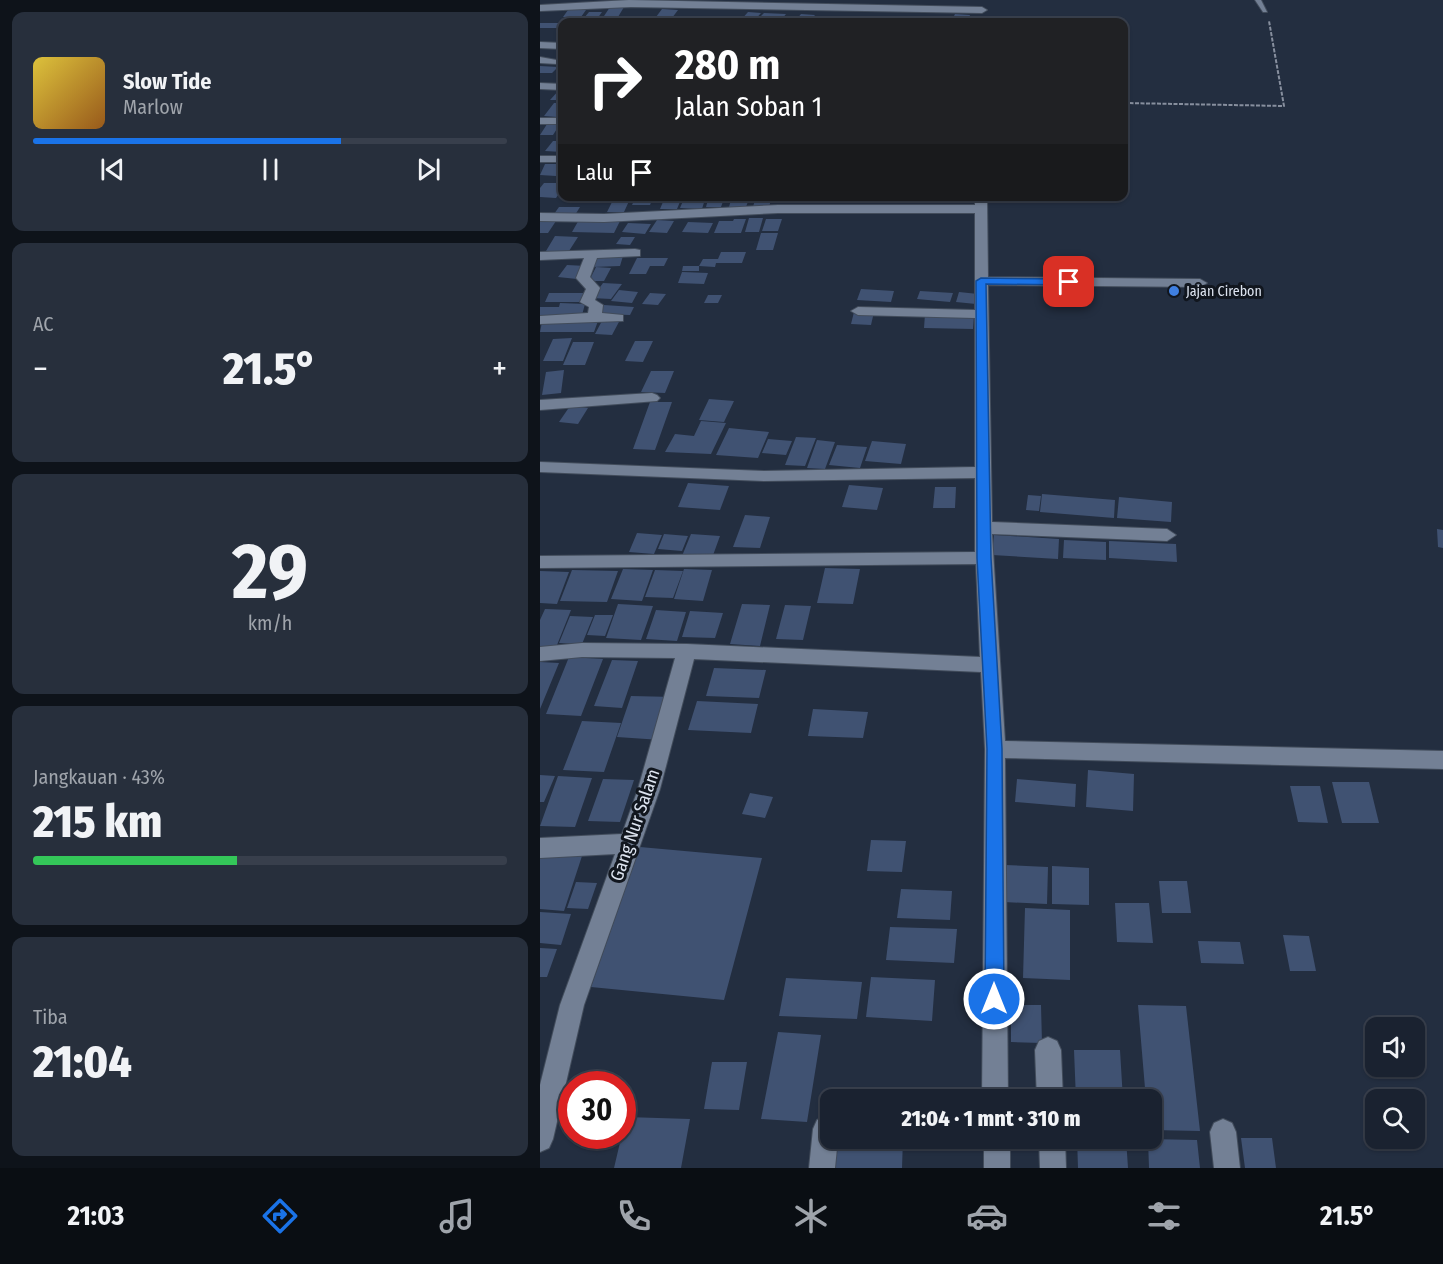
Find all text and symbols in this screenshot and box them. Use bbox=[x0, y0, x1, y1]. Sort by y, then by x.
text: 280 m bbox=[675, 40, 780, 90]
icon: right bbox=[576, 42, 654, 120]
text: Slow Tide bbox=[123, 68, 211, 95]
text: Jalan Soban 1 bbox=[675, 91, 822, 123]
text: Marlow bbox=[123, 95, 183, 119]
icon: previous bbox=[96, 153, 129, 186]
icon: pause bbox=[254, 153, 287, 186]
icon: next bbox=[412, 153, 445, 186]
icon: arrive bbox=[625, 156, 658, 189]
text: Lalu bbox=[576, 159, 613, 186]
pin bbox=[1043, 256, 1094, 307]
icon: arrive bbox=[1052, 265, 1085, 298]
place label: Jajan Cirebon bbox=[1186, 283, 1262, 300]
marker: Jajan Cirebon bbox=[1167, 284, 1181, 298]
text: AC bbox=[33, 312, 53, 336]
text: 21.5° bbox=[223, 342, 317, 396]
text: − bbox=[33, 349, 48, 389]
text: + bbox=[492, 349, 507, 389]
text: 29 bbox=[232, 525, 308, 619]
text: km/h bbox=[248, 611, 292, 635]
text: Jangkauan · 43% bbox=[33, 765, 165, 789]
street label: Gang Nur Salam bbox=[606, 766, 664, 884]
text: 215 km bbox=[33, 795, 162, 849]
position arrow bbox=[962, 967, 1026, 1031]
text: Tiba bbox=[33, 1005, 68, 1029]
map controls bbox=[1365, 1017, 1425, 1149]
button: sound bbox=[1365, 1017, 1425, 1077]
text: 21:04 bbox=[33, 1035, 132, 1089]
speed limit sign: 30 bbox=[558, 1071, 636, 1149]
button: search bbox=[1365, 1089, 1425, 1149]
text: 21:04 · 1 mnt · 310 m bbox=[901, 1105, 1081, 1132]
icon: directions bbox=[259, 1195, 301, 1237]
icon: music bbox=[436, 1195, 478, 1237]
icon: phone bbox=[613, 1195, 655, 1237]
icon: climate bbox=[790, 1195, 832, 1237]
icon: car bbox=[966, 1195, 1008, 1237]
icon: filters bbox=[1143, 1195, 1185, 1237]
text: 21:03 bbox=[67, 1200, 124, 1232]
text: 21.5° bbox=[1320, 1200, 1376, 1232]

